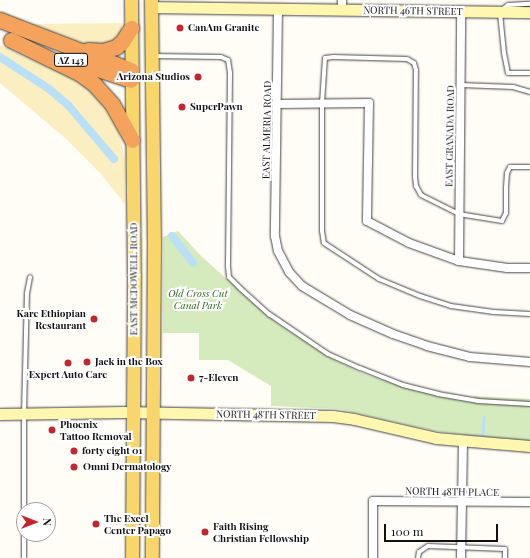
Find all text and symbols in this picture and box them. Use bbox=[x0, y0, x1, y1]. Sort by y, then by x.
street label: NORTH 46TH STREET bbox=[363, 4, 463, 18]
place label: CanAm Granite bbox=[188, 22, 259, 34]
marker: CanAm Granite bbox=[175, 23, 185, 33]
road number: AZ 143 bbox=[54, 53, 88, 67]
place label: Arizona Studios bbox=[117, 71, 190, 83]
marker: Arizona Studios bbox=[193, 72, 203, 82]
street label: EAST ALMERIA ROAD bbox=[260, 80, 274, 180]
street label: EAST GRANADA ROAD bbox=[443, 85, 457, 187]
place label: SuperPawn bbox=[190, 101, 243, 113]
marker: SuperPawn bbox=[177, 102, 187, 112]
street label: EAST MCDOWELL ROAD bbox=[128, 223, 140, 335]
park label: Old Cross Cut Canal Park bbox=[168, 287, 228, 310]
place label: Kare Ethiopian Restaurant bbox=[17, 307, 86, 330]
marker: Kare Ethiopian Restaurant bbox=[89, 314, 99, 324]
place label: Jack in the Box bbox=[95, 356, 163, 368]
marker: Jack in the Box bbox=[82, 357, 92, 367]
marker: Expert Auto Care bbox=[63, 358, 73, 368]
place label: Expert Auto Care bbox=[29, 369, 107, 381]
place label: 7-Eleven bbox=[199, 372, 239, 384]
marker: 7-Eleven bbox=[186, 373, 196, 383]
street label: NORTH 48TH STREET bbox=[216, 408, 316, 422]
place label: Phoenix Tattoo Removal bbox=[60, 418, 132, 442]
marker: Phoenix Tattoo Removal bbox=[47, 425, 57, 435]
place label: forty eight 01 bbox=[82, 445, 143, 457]
marker: forty eight 01 bbox=[69, 446, 79, 456]
marker: Omni Dermatology bbox=[68, 461, 80, 473]
place label: Omni Dermatology bbox=[83, 461, 172, 473]
street label: NORTH 48TH PLACE bbox=[405, 485, 499, 499]
north arrow bbox=[16, 502, 56, 542]
place label: The Excel Center Papago bbox=[104, 512, 171, 536]
scale bar bbox=[386, 516, 500, 542]
text: N bbox=[40, 518, 55, 526]
marker: The Excel Center Papago bbox=[91, 519, 101, 529]
place label: Faith Rising Christian Fellowship bbox=[213, 520, 309, 544]
text: 100 m bbox=[391, 523, 423, 539]
marker: Faith Rising Christian Fellowship bbox=[200, 527, 210, 537]

